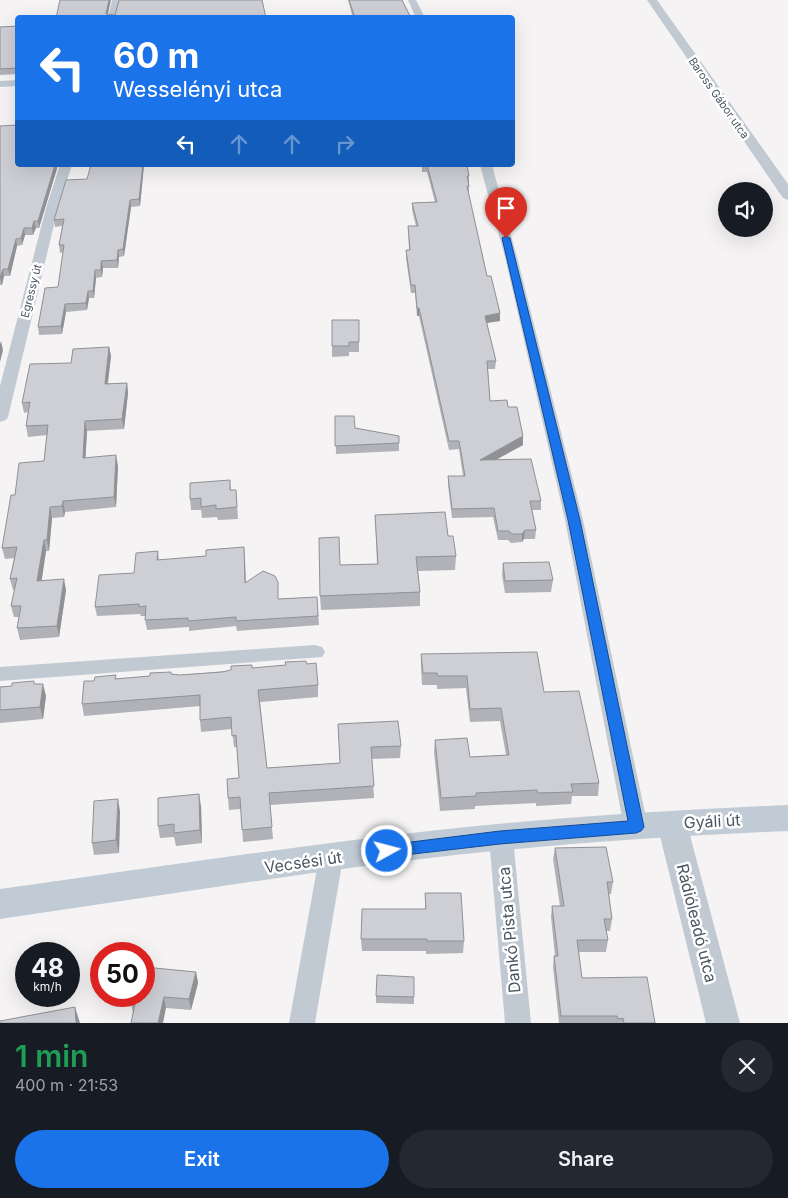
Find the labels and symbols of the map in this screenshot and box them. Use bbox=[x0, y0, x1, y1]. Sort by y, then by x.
street label: Baross Gábor utca bbox=[686, 55, 752, 141]
pin bbox=[485, 187, 527, 238]
street label: Egressy út bbox=[18, 262, 45, 319]
street label: Gyáli út bbox=[683, 810, 741, 832]
position arrow bbox=[360, 824, 412, 876]
street label: Vecsési út bbox=[263, 847, 343, 877]
street label: Rádióleadó utca bbox=[673, 862, 721, 984]
street label: Dankó Pista utca bbox=[494, 866, 524, 994]
speed limit sign: 50 bbox=[90, 942, 155, 1007]

